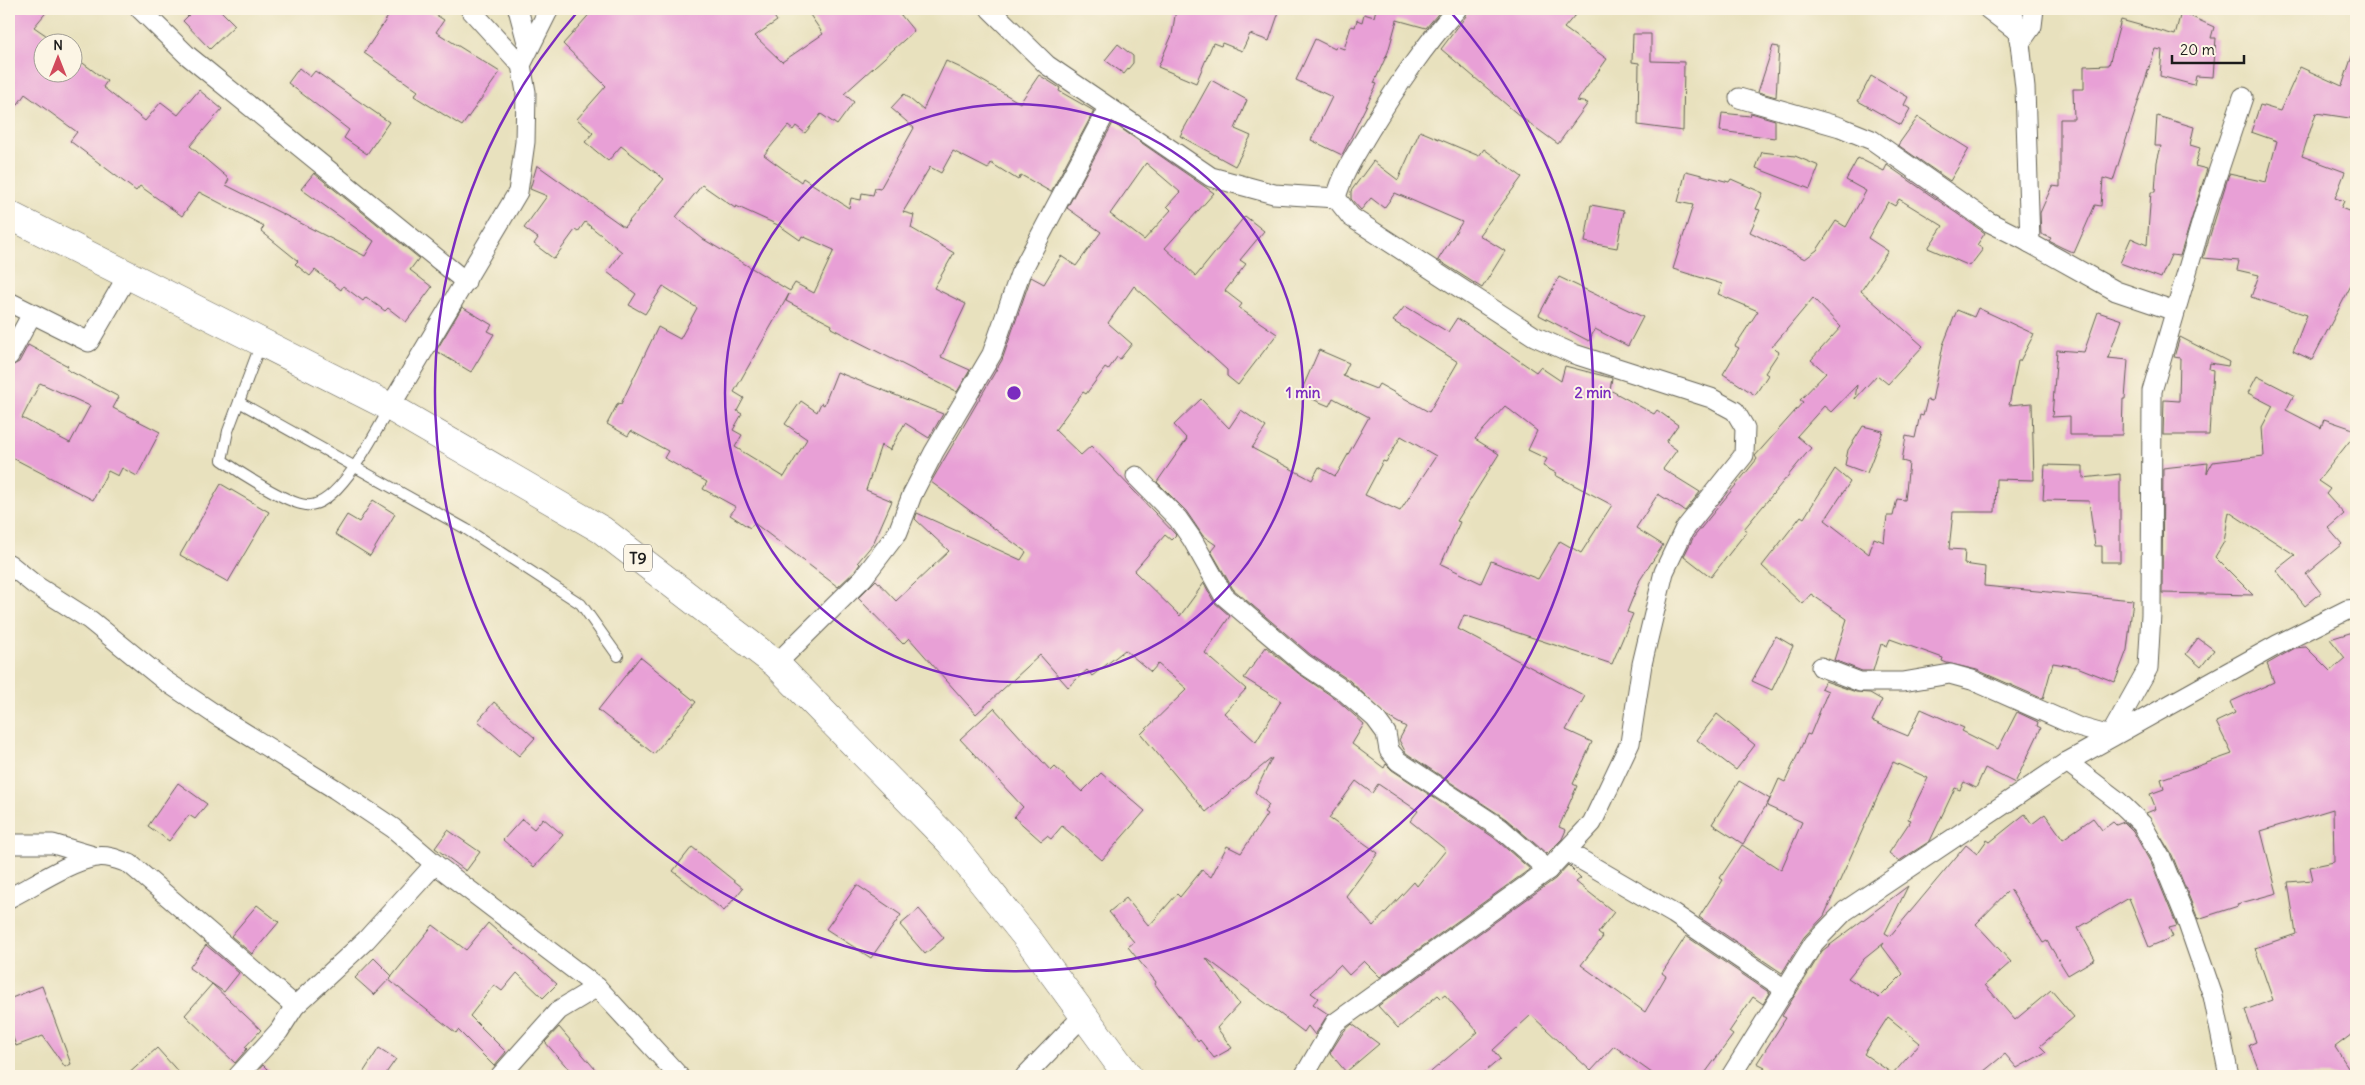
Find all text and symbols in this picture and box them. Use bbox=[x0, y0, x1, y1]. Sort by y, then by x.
north arrow bbox=[32, 32, 82, 82]
scale bar bbox=[2172, 32, 2245, 64]
text: N bbox=[53, 36, 63, 54]
text: 20 m bbox=[2180, 40, 2215, 59]
text: 1 min bbox=[1286, 383, 1321, 402]
text: 2 min bbox=[1575, 383, 1612, 402]
centre of rings bbox=[1005, 384, 1023, 402]
road number: T9 bbox=[624, 544, 652, 572]

